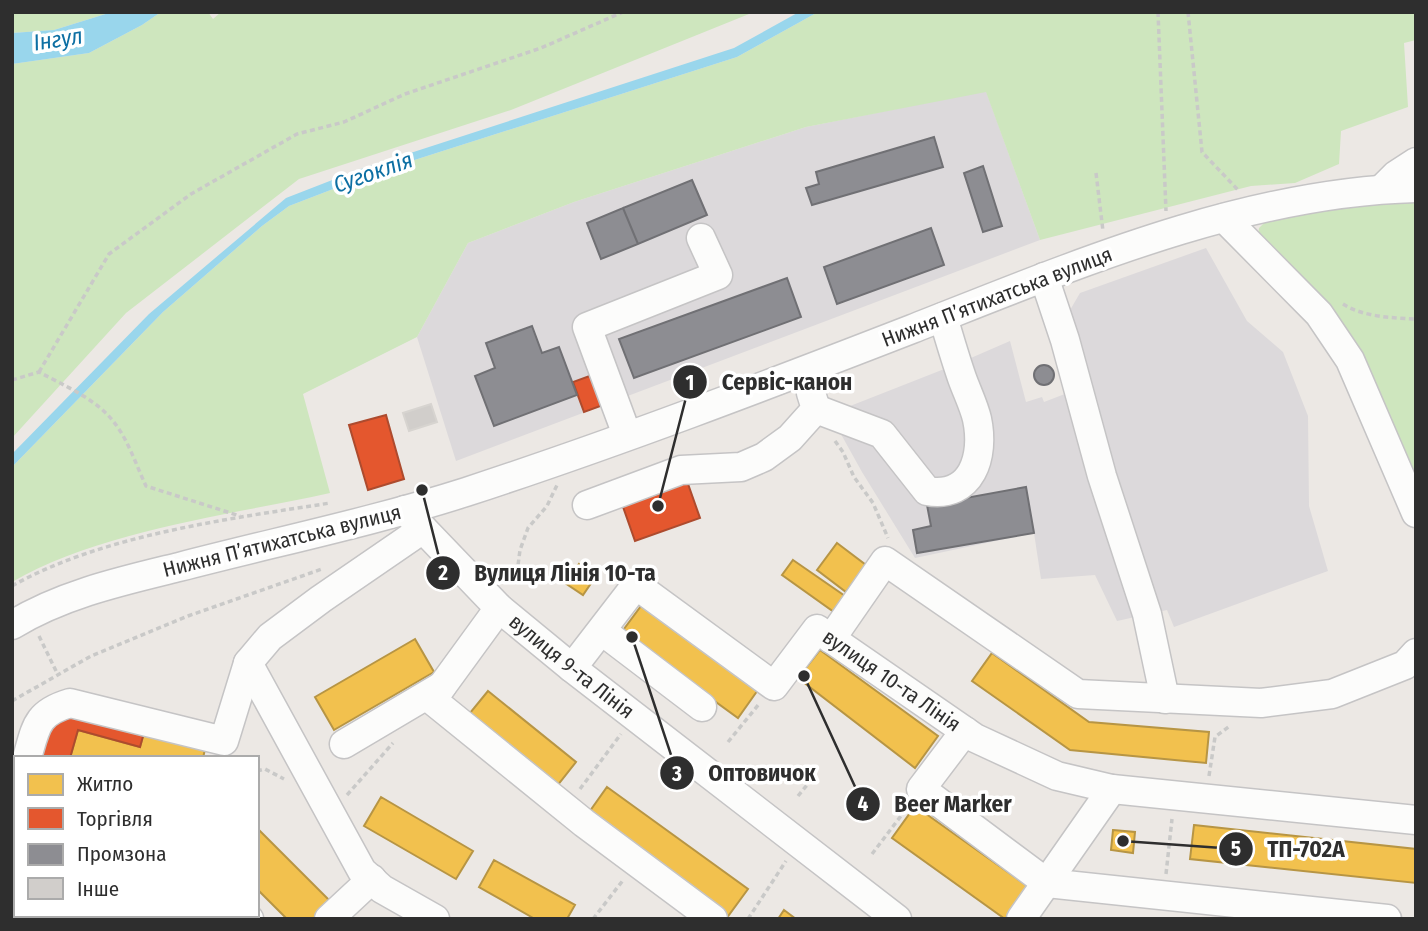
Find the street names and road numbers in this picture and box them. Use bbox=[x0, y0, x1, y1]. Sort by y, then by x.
street label: Нижня Пʼятихатська вулиця bbox=[878, 241, 1116, 353]
street label: Нижня Пʼятихатська вулиця bbox=[160, 499, 404, 583]
street label: вулиця 9-та Лінія bbox=[504, 609, 640, 724]
street label: вулиця 10-та Лінія bbox=[818, 624, 966, 737]

